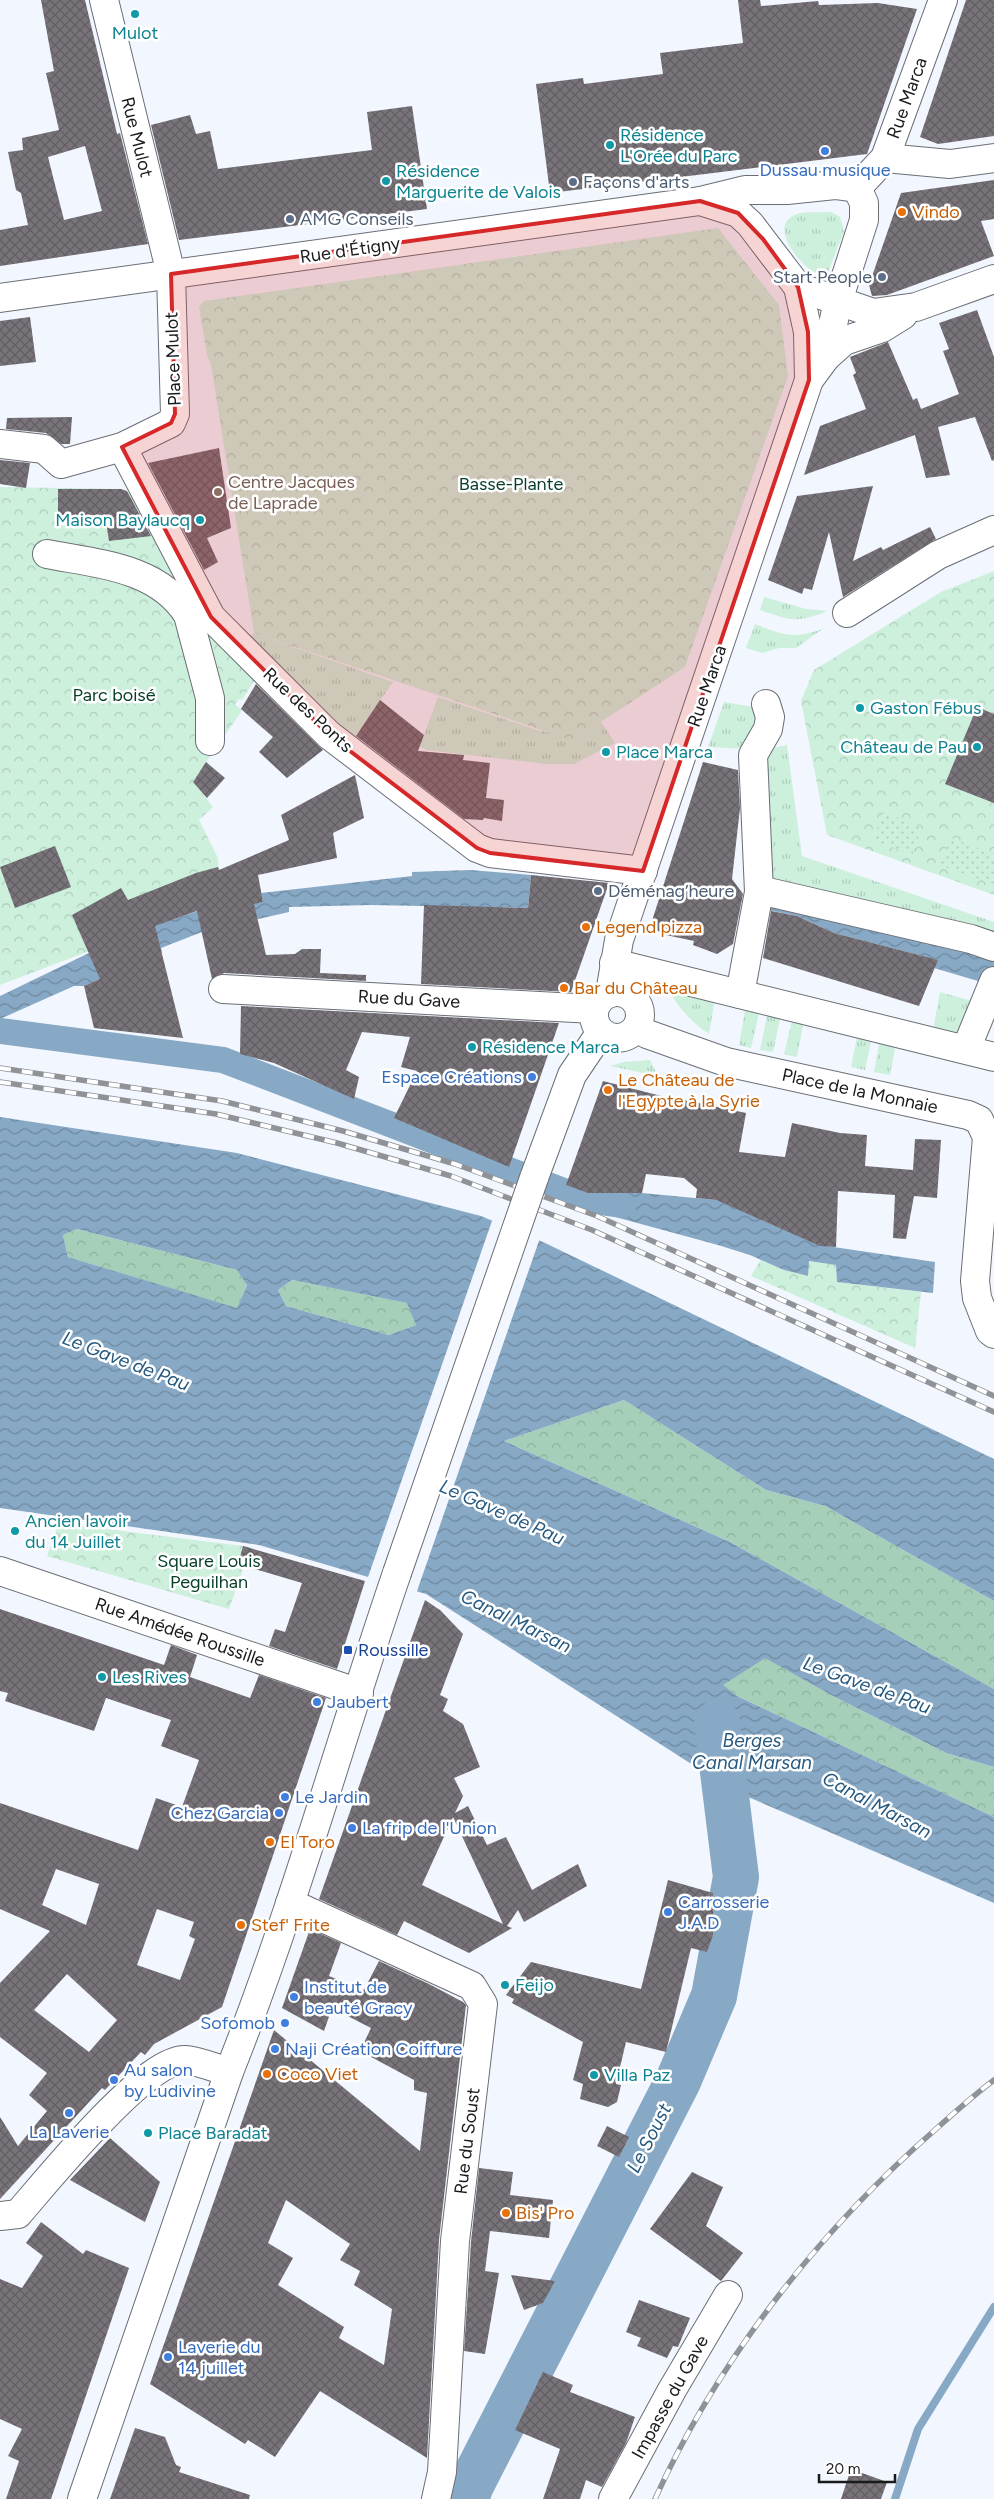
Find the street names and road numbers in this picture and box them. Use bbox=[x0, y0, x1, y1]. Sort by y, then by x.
street label: Rue Marca bbox=[882, 54, 932, 142]
street label: Rue Mulot bbox=[116, 95, 158, 180]
street label: Rue d'Étigny bbox=[298, 232, 402, 268]
street label: Place Mulot bbox=[160, 311, 186, 406]
street label: Rue Marca bbox=[683, 642, 731, 730]
street label: Rue des Ponts bbox=[259, 663, 357, 757]
street label: Rue du Gave bbox=[357, 985, 461, 1013]
street label: Place de la Monnaie bbox=[780, 1064, 940, 1118]
street label: Rue Amédée Roussille bbox=[92, 1593, 268, 1671]
street label: Rue du Soust bbox=[450, 2086, 484, 2196]
street label: Impasse du Gave bbox=[627, 2331, 713, 2463]

